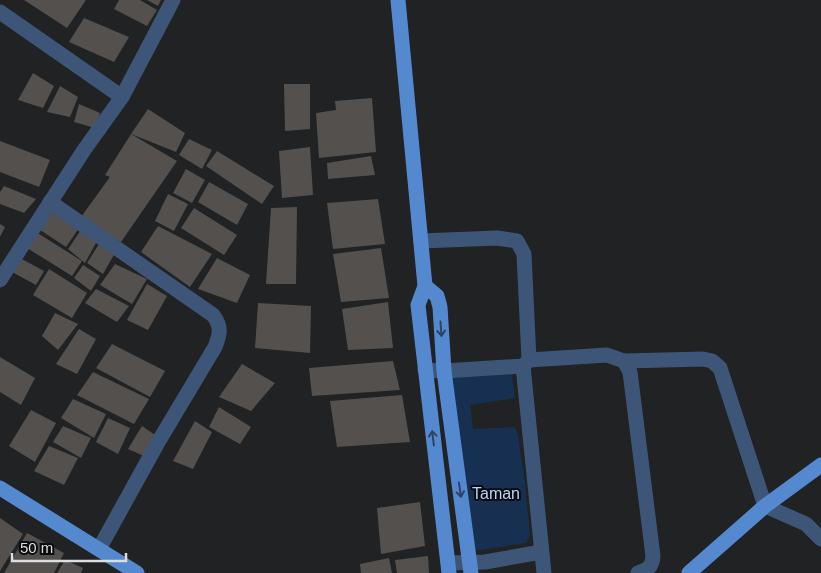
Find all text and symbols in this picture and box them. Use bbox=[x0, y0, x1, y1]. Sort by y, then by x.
one-way arrow bbox=[437, 321, 446, 337]
one-way arrow bbox=[427, 430, 437, 446]
one-way arrow bbox=[455, 482, 465, 498]
park label: Taman bbox=[472, 485, 520, 502]
scale bar bbox=[12, 530, 126, 562]
text: 50 m bbox=[20, 539, 53, 556]

